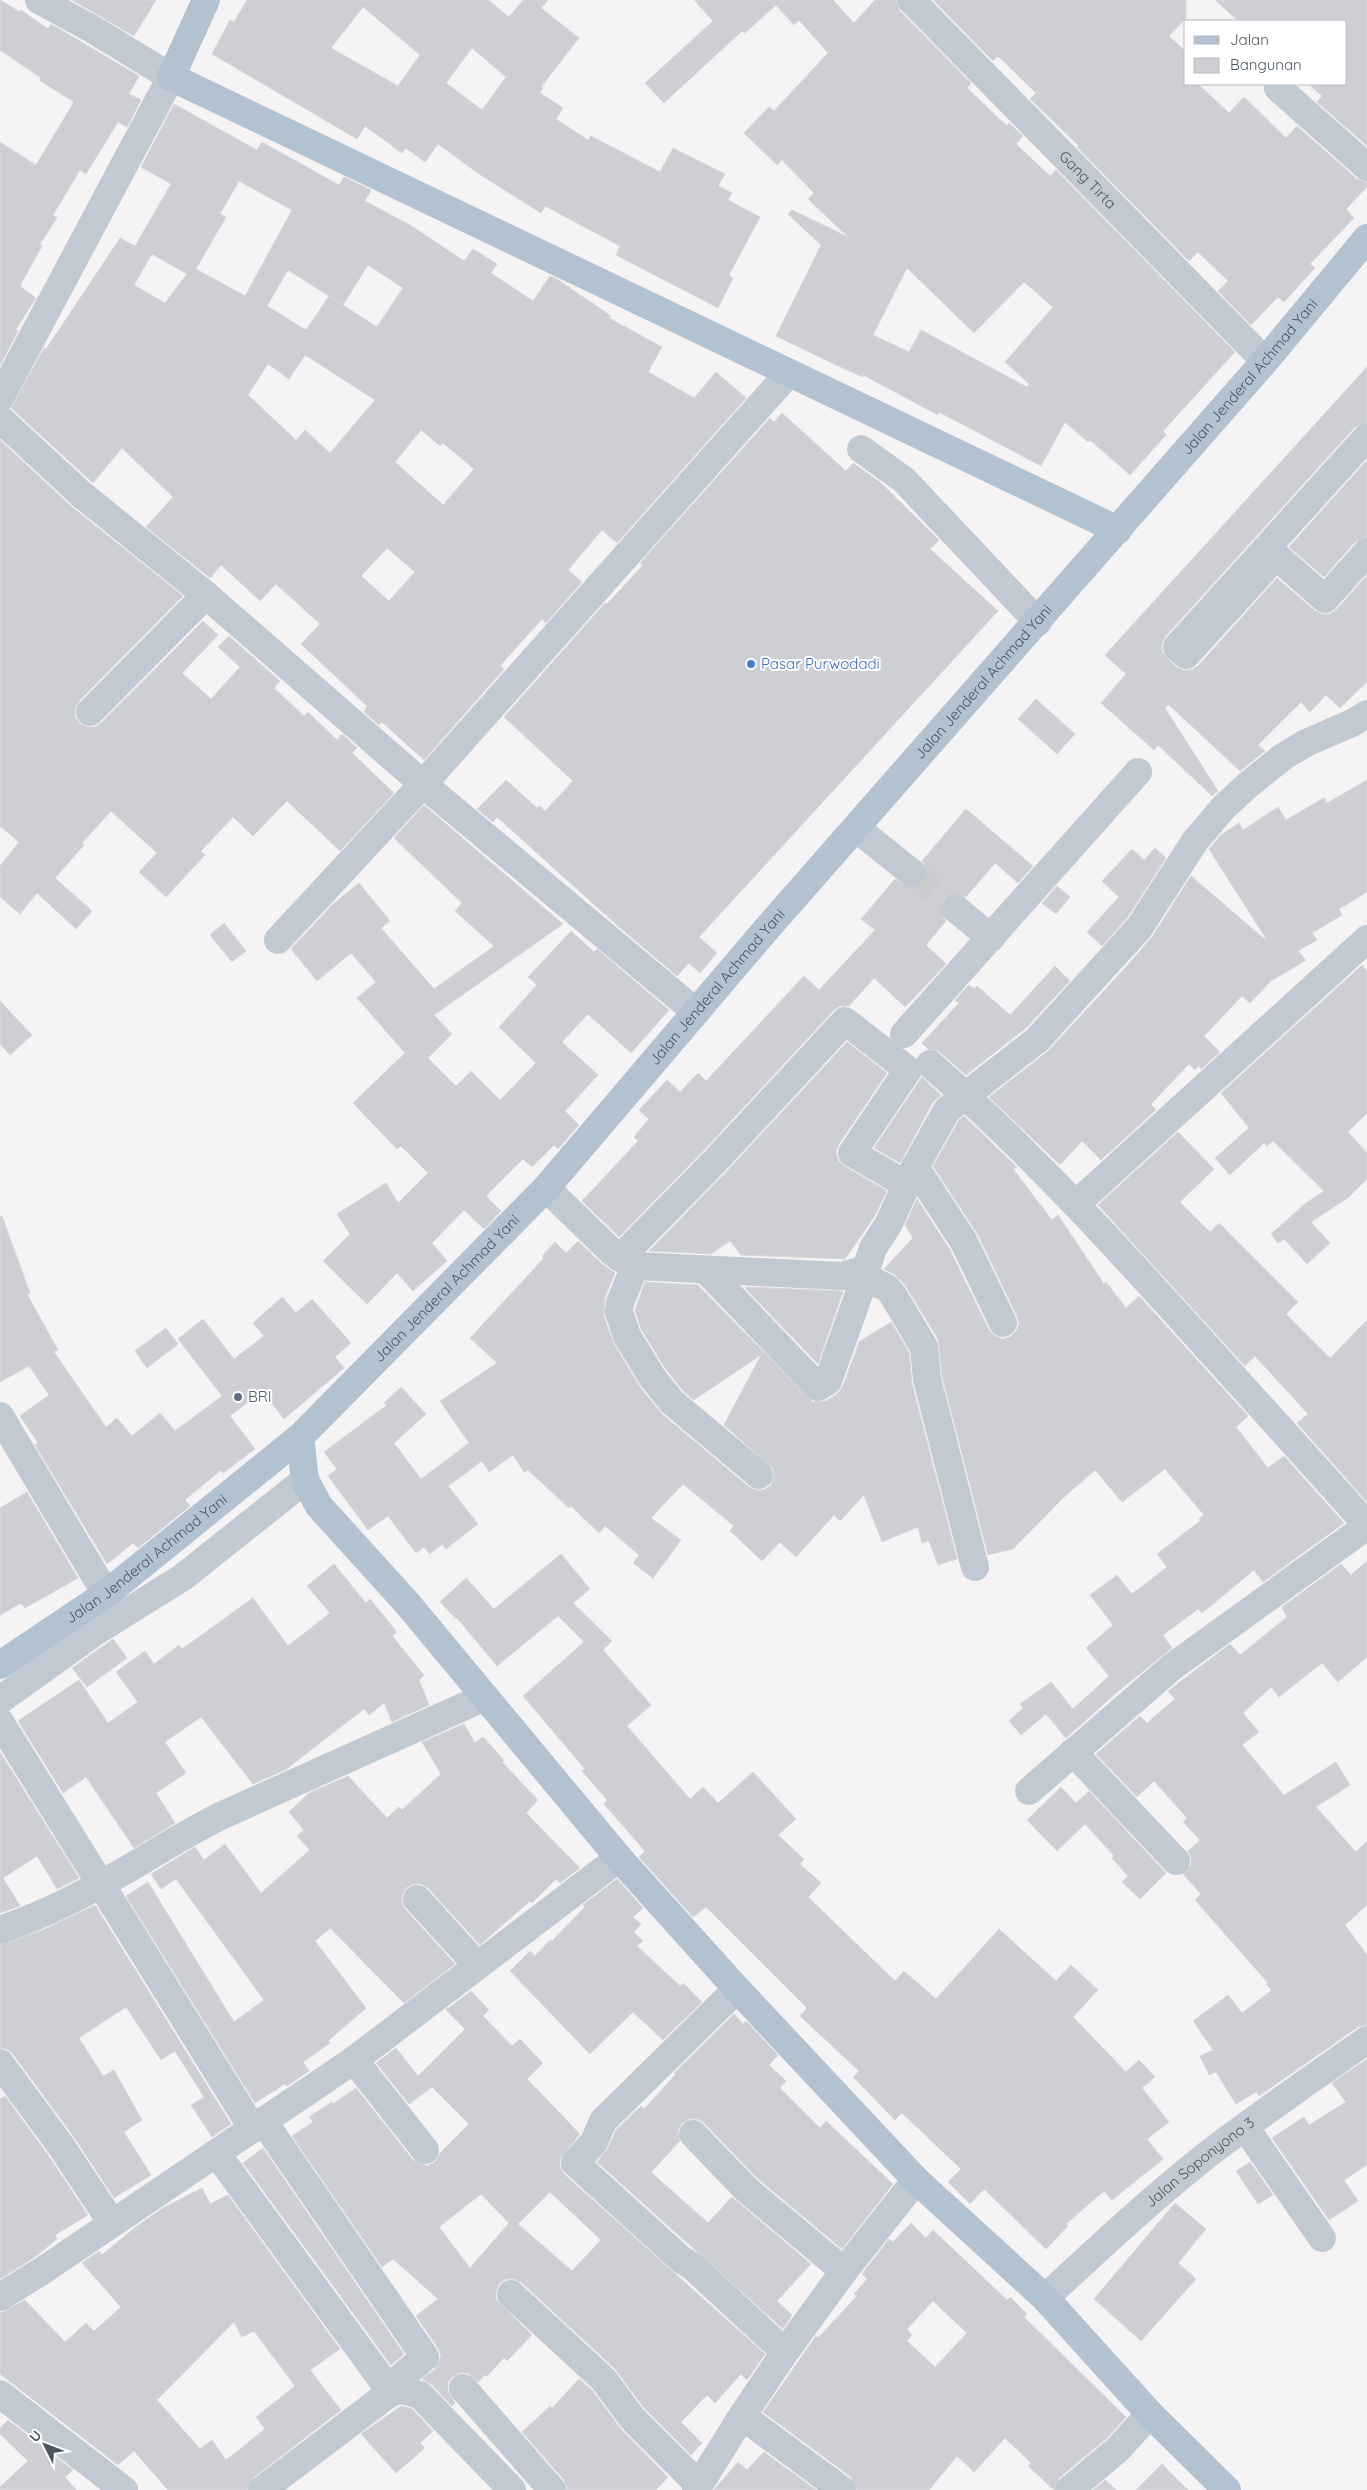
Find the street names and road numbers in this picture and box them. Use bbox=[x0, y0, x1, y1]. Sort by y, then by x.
street label: Gang Tirta bbox=[1055, 146, 1121, 213]
street label: Jalan Jenderal Achmad Yani bbox=[1177, 295, 1322, 458]
street label: Jalan Jenderal Achmad Yani bbox=[910, 600, 1056, 763]
street label: Jalan Jenderal Achmad Yani bbox=[645, 905, 789, 1069]
street label: Jalan Jenderal Achmad Yani bbox=[370, 1210, 523, 1366]
street label: Jalan Jenderal Achmad Yani bbox=[62, 1490, 231, 1627]
street label: Jalan Soponyono 3 bbox=[1141, 2113, 1258, 2211]

